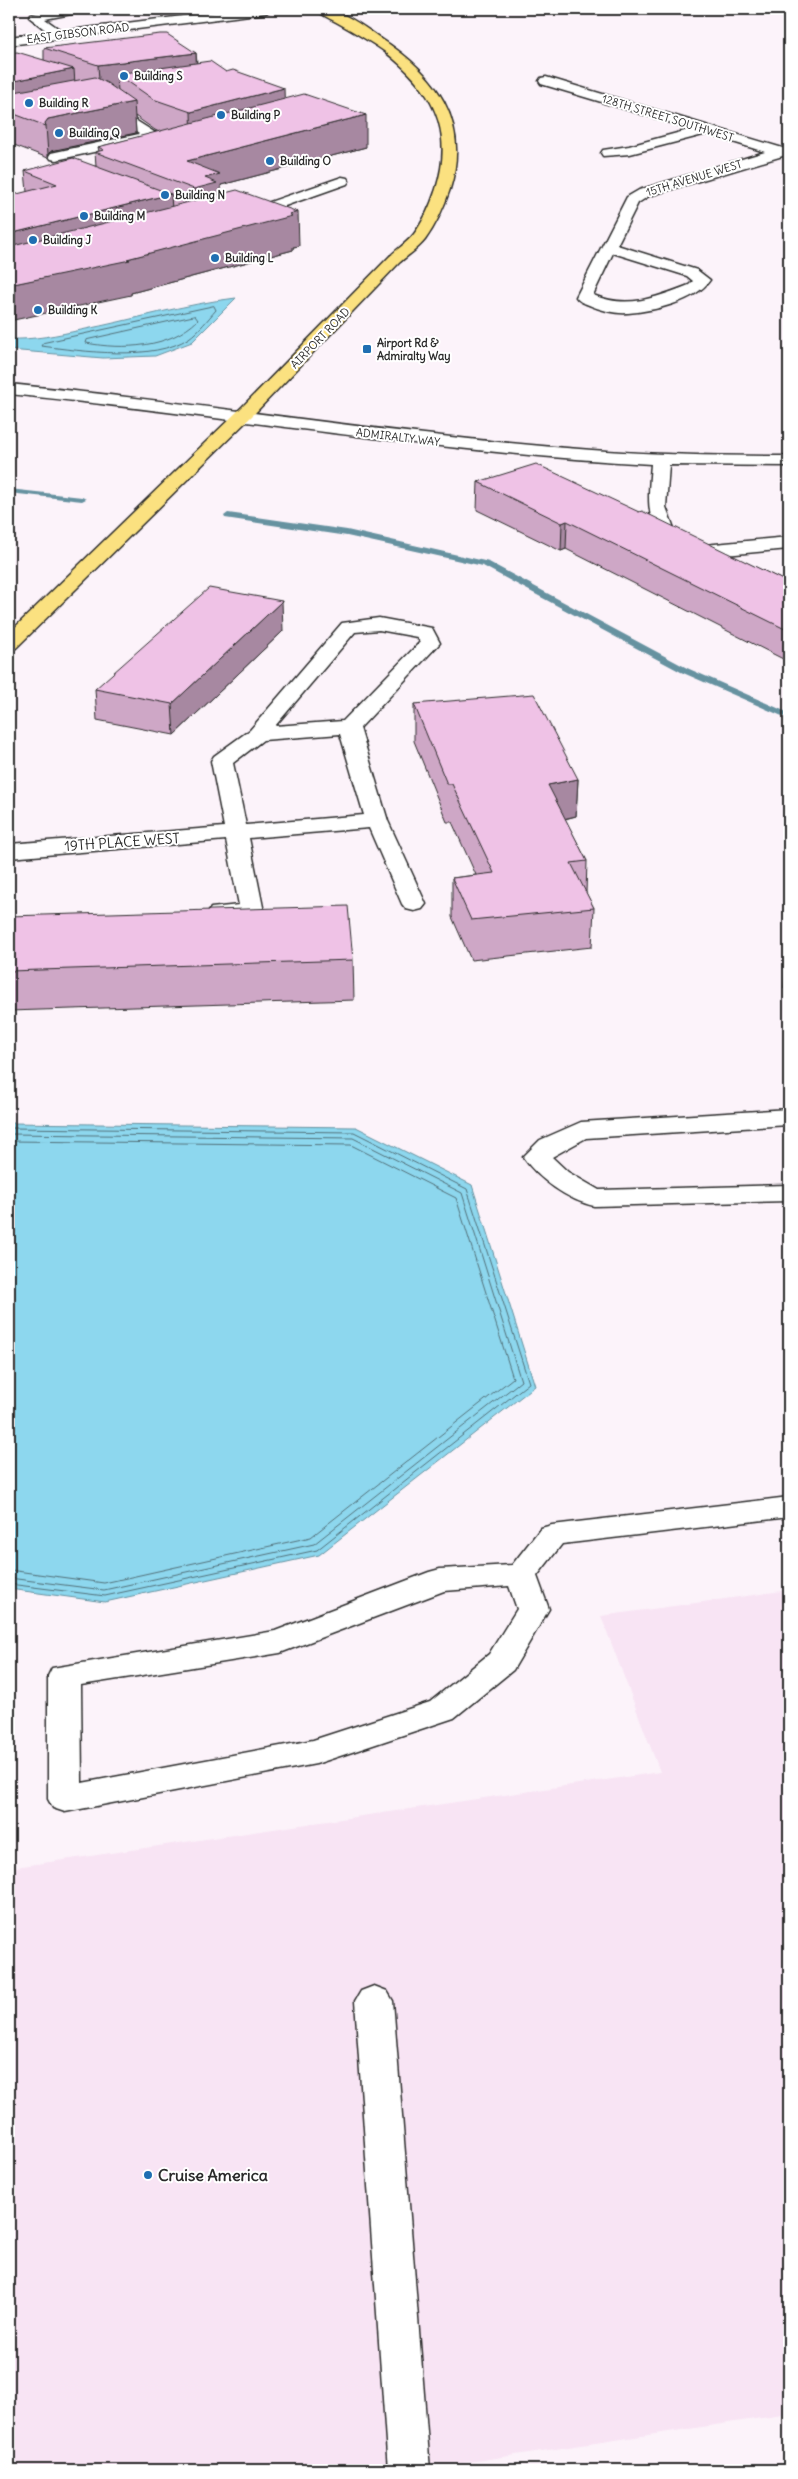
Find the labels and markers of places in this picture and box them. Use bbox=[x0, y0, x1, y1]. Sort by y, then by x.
place label: Building S bbox=[134, 69, 183, 84]
marker: Building S bbox=[118, 70, 130, 82]
place label: Building R bbox=[39, 96, 89, 111]
marker: Building R bbox=[23, 97, 35, 109]
place label: Building P bbox=[231, 108, 281, 123]
marker: Building P bbox=[215, 109, 227, 121]
place label: Building Q bbox=[69, 126, 120, 141]
marker: Building Q bbox=[53, 127, 65, 139]
place label: Building O bbox=[280, 154, 332, 169]
marker: Building O bbox=[264, 155, 276, 167]
place label: Building N bbox=[175, 188, 225, 203]
marker: Building N bbox=[159, 189, 171, 201]
place label: Building M bbox=[94, 209, 146, 224]
marker: Building M bbox=[78, 210, 90, 222]
place label: Building J bbox=[43, 233, 92, 248]
marker: Building J bbox=[27, 234, 39, 246]
place label: Building L bbox=[225, 251, 274, 266]
marker: Building L bbox=[209, 252, 221, 264]
place label: Building K bbox=[48, 303, 98, 318]
marker: Building K bbox=[32, 304, 44, 316]
place label: Airport Rd & Admiralty Way bbox=[377, 336, 450, 364]
marker: Airport Rd & Admiralty Way bbox=[361, 343, 373, 355]
place label: Cruise America bbox=[158, 2165, 268, 2185]
marker: Cruise America bbox=[142, 2169, 154, 2181]

